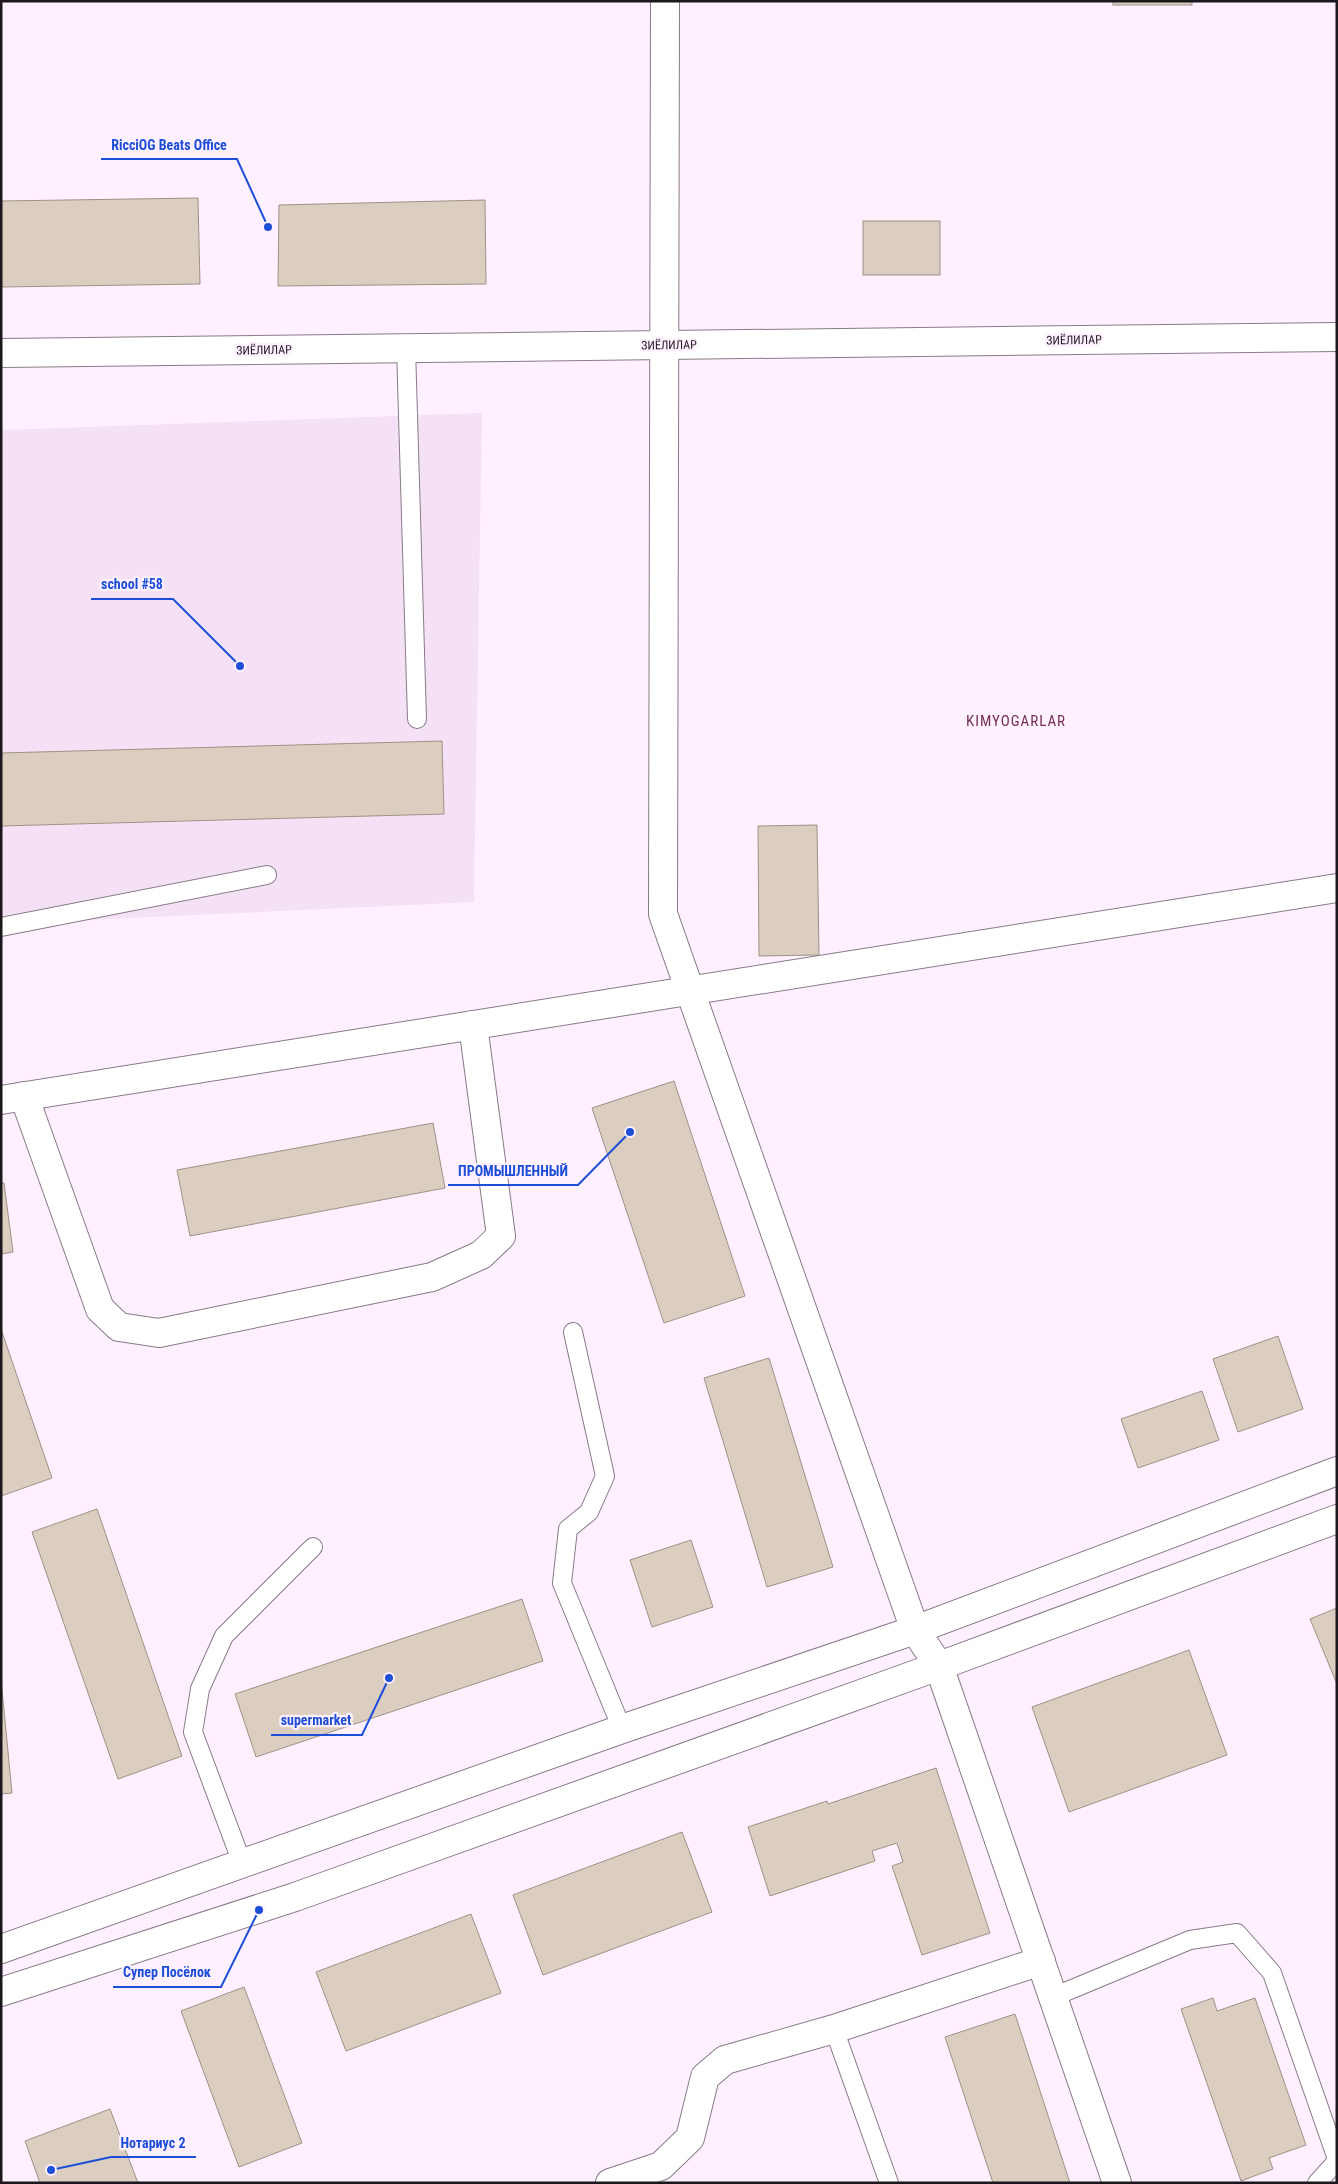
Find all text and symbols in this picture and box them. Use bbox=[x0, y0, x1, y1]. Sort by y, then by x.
callout: RicciOG Beats Office bbox=[101, 130, 237, 159]
text: RicciOG Beats Office bbox=[111, 137, 227, 153]
street label: ЗИЁЛИЛАР bbox=[1046, 332, 1102, 347]
street label: ЗИЁЛИЛАР bbox=[641, 337, 697, 352]
street label: ЗИЁЛИЛАР bbox=[236, 342, 292, 357]
callout: school #58 bbox=[91, 570, 173, 599]
text: school #58 bbox=[101, 576, 163, 592]
district label: KIMYOGARLAR bbox=[966, 712, 1066, 730]
callout: ПРОМЫШЛЕННЫЙ bbox=[448, 1156, 578, 1185]
text: ПРОМЫШЛЕННЫЙ bbox=[458, 1163, 568, 1179]
callout: supermarket bbox=[271, 1706, 362, 1735]
text: supermarket bbox=[281, 1712, 351, 1728]
callout: Супер Посёлок bbox=[113, 1958, 221, 1987]
text: Супер Посёлок bbox=[123, 1964, 211, 1980]
callout: Нотариус 2 bbox=[111, 2128, 196, 2157]
text: Нотариус 2 bbox=[120, 2135, 186, 2151]

